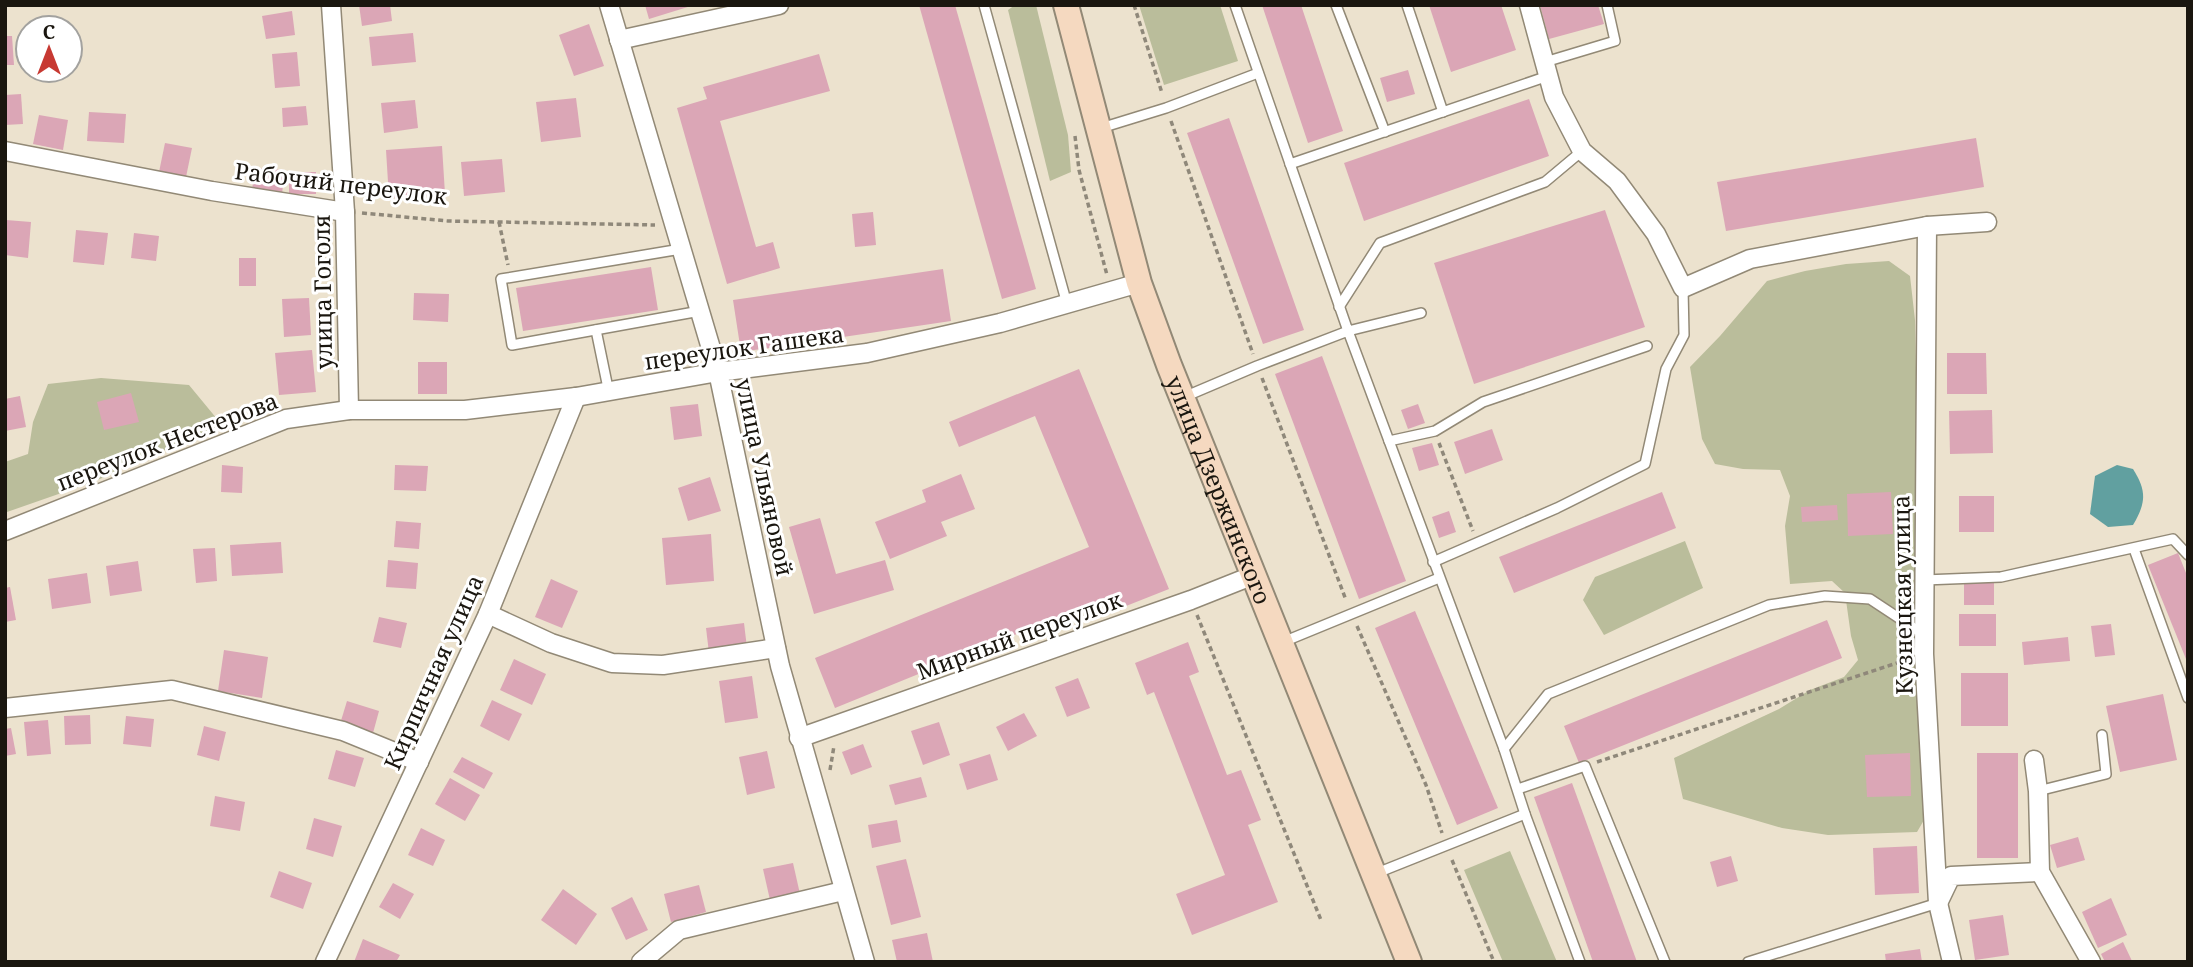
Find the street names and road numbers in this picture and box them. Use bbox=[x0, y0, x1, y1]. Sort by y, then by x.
street label: Рабочий переулок bbox=[233, 154, 450, 212]
street label: улица Гоголя bbox=[305, 214, 339, 370]
street label: переулок Гашека bbox=[642, 317, 846, 377]
street label: улица Дзержинского bbox=[1159, 370, 1279, 609]
street label: улица Ульяновой bbox=[728, 375, 802, 579]
street label: переулок Нестерова bbox=[52, 384, 282, 498]
street label: Кузнецкая улица bbox=[1884, 495, 1920, 695]
street label: Кирпичная улица bbox=[376, 569, 490, 775]
street label: Мирный переулок bbox=[912, 583, 1127, 687]

